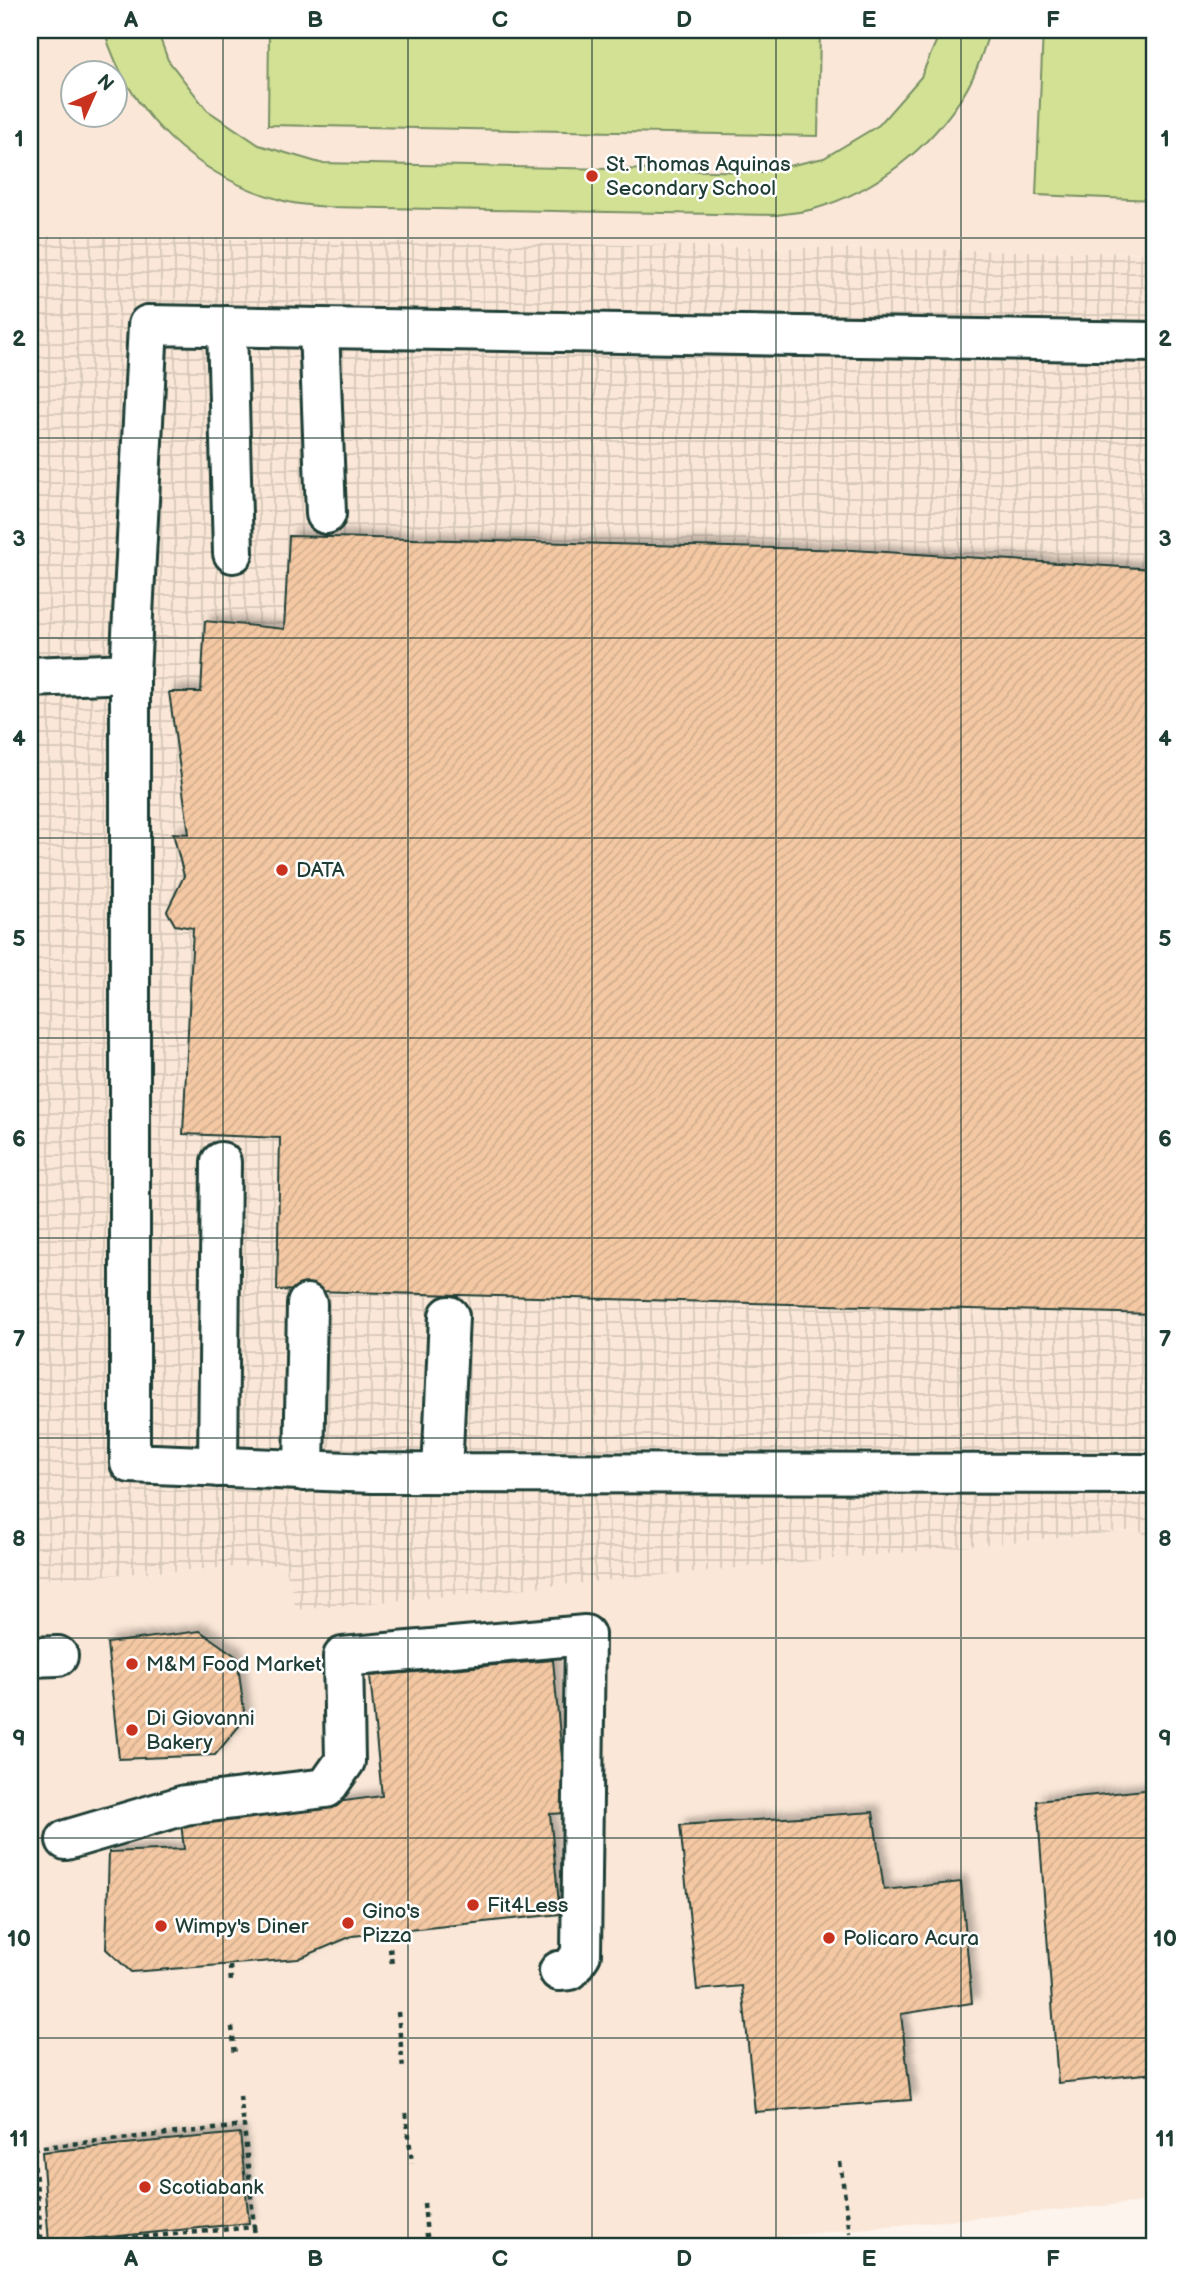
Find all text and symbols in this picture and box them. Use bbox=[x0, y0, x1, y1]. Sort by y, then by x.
text: A bbox=[123, 6, 139, 34]
text: B bbox=[307, 6, 323, 34]
text: C bbox=[492, 6, 508, 34]
text: D bbox=[676, 6, 692, 34]
text: E bbox=[862, 6, 877, 34]
text: F bbox=[1046, 6, 1060, 34]
north arrow bbox=[60, 60, 130, 130]
text: N bbox=[92, 70, 118, 96]
text: 1 bbox=[14, 125, 24, 153]
text: 1 bbox=[1160, 125, 1170, 153]
place label: St. Thomas Aquinas Secondary School bbox=[606, 152, 791, 201]
marker: St. Thomas Aquinas Secondary School bbox=[584, 168, 600, 184]
text: 2 bbox=[12, 325, 26, 353]
text: 2 bbox=[1158, 325, 1172, 353]
text: 3 bbox=[12, 525, 26, 553]
text: 3 bbox=[1158, 525, 1172, 553]
text: 4 bbox=[12, 725, 26, 753]
text: 4 bbox=[1158, 725, 1172, 753]
place label: DATA bbox=[296, 858, 345, 883]
marker: DATA bbox=[274, 862, 290, 878]
text: 5 bbox=[12, 925, 26, 953]
text: 5 bbox=[1158, 925, 1172, 953]
text: 6 bbox=[12, 1125, 26, 1153]
text: 6 bbox=[1158, 1125, 1172, 1153]
text: 7 bbox=[13, 1325, 26, 1353]
text: 7 bbox=[1159, 1325, 1172, 1353]
text: 8 bbox=[12, 1525, 26, 1553]
text: 8 bbox=[1158, 1525, 1172, 1553]
place label: M&M Food Market bbox=[146, 1652, 322, 1677]
marker: M&M Food Market bbox=[124, 1656, 140, 1672]
place label: Di Giovanni Bakery bbox=[146, 1706, 255, 1755]
marker: Di Giovanni Bakery bbox=[124, 1722, 140, 1738]
text: 9 bbox=[12, 1725, 26, 1753]
text: 9 bbox=[1158, 1725, 1172, 1753]
place label: Fit4Less bbox=[487, 1893, 568, 1918]
marker: Fit4Less bbox=[465, 1897, 481, 1913]
place label: Gino's Pizza bbox=[362, 1899, 420, 1948]
place label: Wimpy's Diner bbox=[175, 1914, 309, 1939]
marker: Gino's Pizza bbox=[340, 1915, 356, 1931]
marker: Wimpy's Diner bbox=[153, 1918, 169, 1934]
text: 10 bbox=[7, 1925, 31, 1953]
text: 10 bbox=[1153, 1925, 1177, 1953]
place label: Policaro Acura bbox=[843, 1926, 979, 1951]
marker: Policaro Acura bbox=[821, 1930, 837, 1946]
text: 11 bbox=[9, 2125, 29, 2153]
text: 11 bbox=[1155, 2125, 1175, 2153]
place label: Scotiabank bbox=[159, 2175, 264, 2200]
marker: Scotiabank bbox=[137, 2179, 153, 2195]
text: A bbox=[123, 2245, 139, 2273]
text: B bbox=[307, 2245, 323, 2273]
text: C bbox=[492, 2245, 508, 2273]
text: D bbox=[676, 2245, 692, 2273]
text: E bbox=[862, 2245, 877, 2273]
text: F bbox=[1046, 2245, 1060, 2273]

